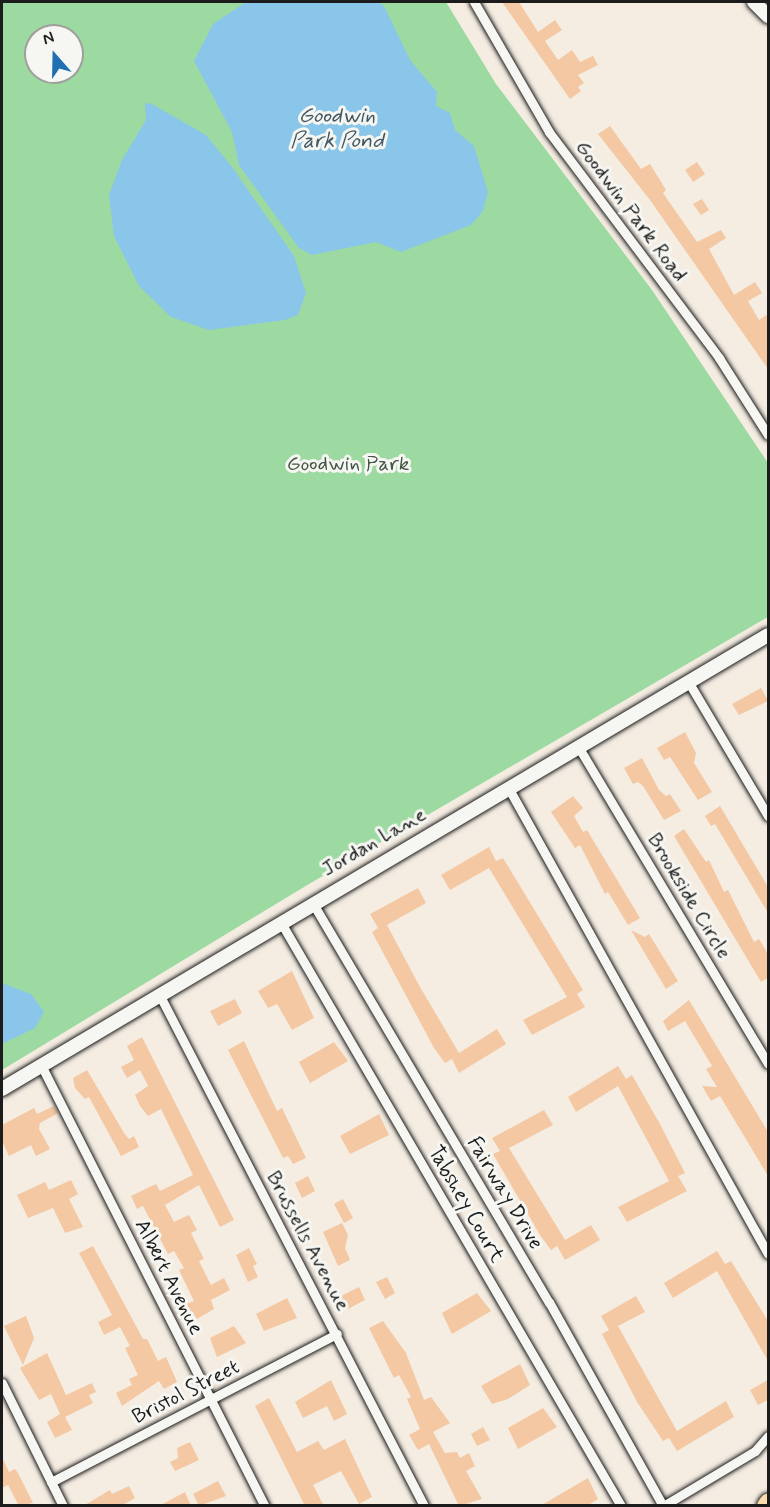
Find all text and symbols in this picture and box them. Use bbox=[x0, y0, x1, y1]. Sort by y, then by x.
north arrow bbox=[24, 24, 84, 84]
text: N bbox=[40, 27, 57, 50]
water label: Goodwin Park Pond bbox=[290, 103, 384, 154]
street label: Goodwin Park Road bbox=[570, 136, 692, 286]
park label: Goodwin Park bbox=[288, 451, 408, 477]
street label: Jordan Lane bbox=[320, 803, 428, 881]
street label: Brookside Circle bbox=[642, 828, 736, 964]
street label: Fairway Drive bbox=[462, 1132, 548, 1254]
street label: Tabshey Court bbox=[424, 1143, 508, 1265]
street label: Brussells Avenue bbox=[262, 1169, 354, 1313]
street label: Albert Avenue bbox=[129, 1215, 209, 1339]
street label: Bristol Street bbox=[127, 1353, 245, 1431]

